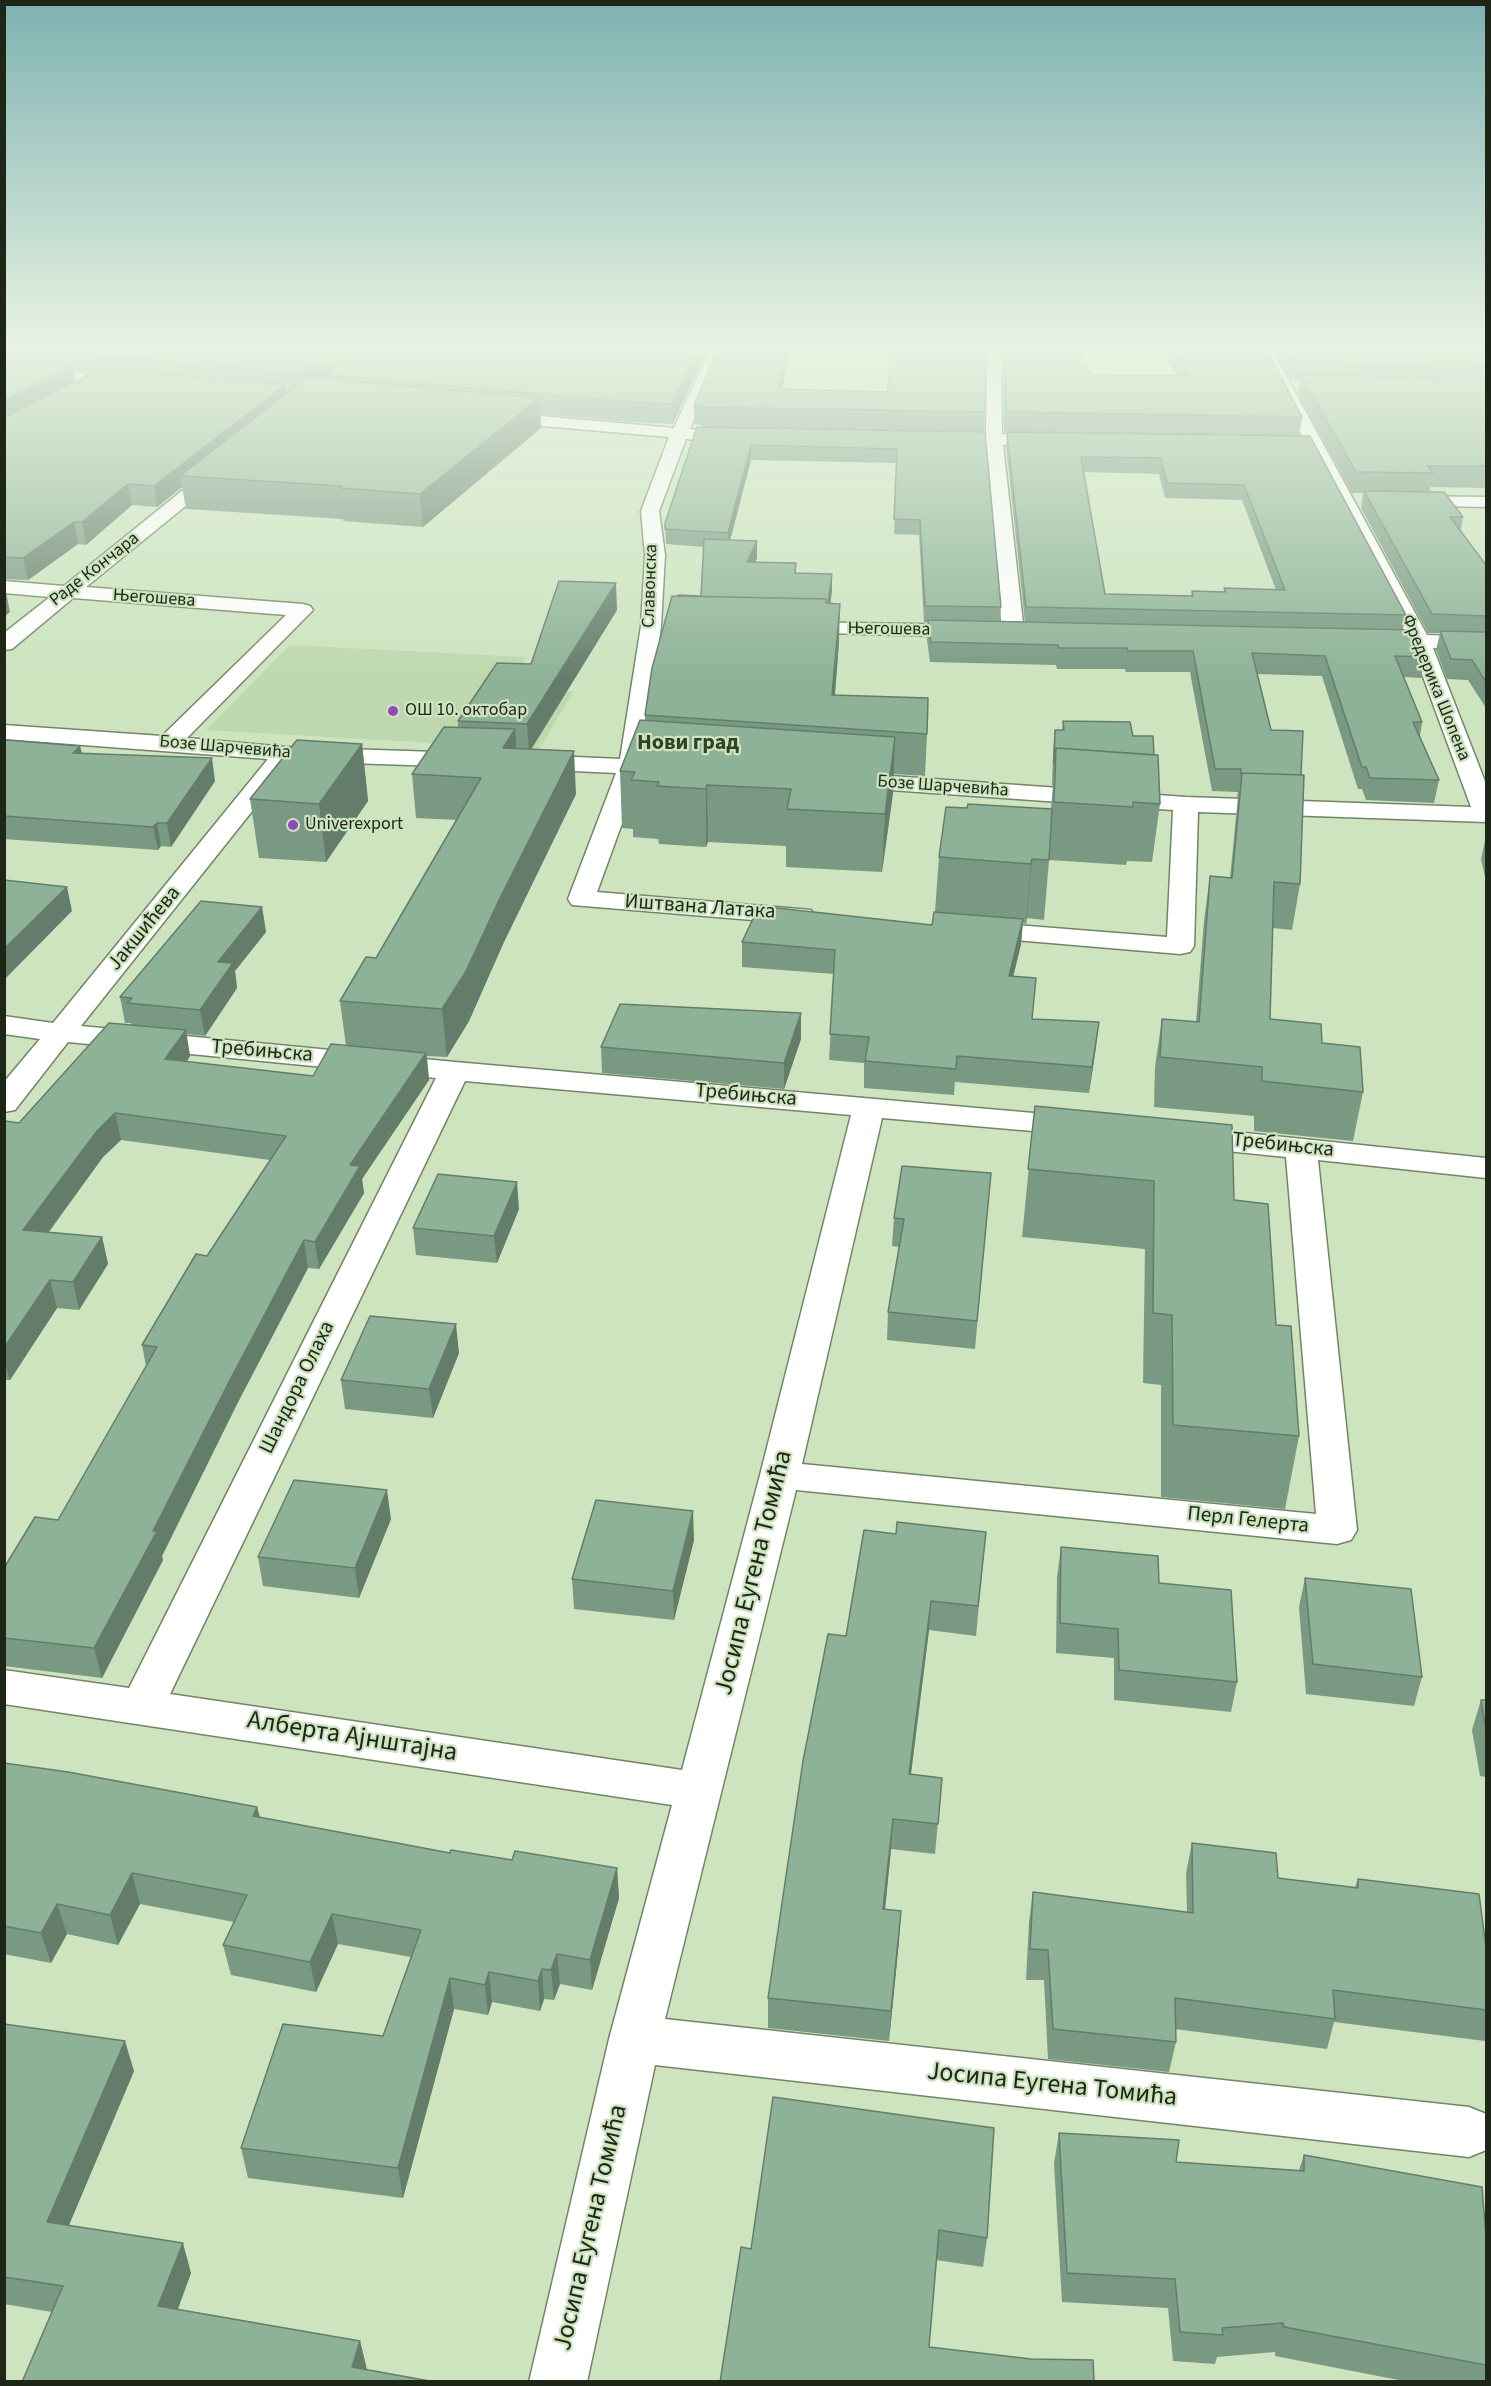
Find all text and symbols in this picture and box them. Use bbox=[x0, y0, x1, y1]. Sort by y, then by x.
street label: Раде Кончара bbox=[46, 528, 144, 612]
street label: Славонска bbox=[639, 544, 663, 628]
street label: Његошева bbox=[112, 585, 196, 613]
street label: Фредерика Шопена bbox=[1396, 612, 1474, 764]
street label: Његошева bbox=[847, 618, 931, 642]
place label: ОШ 10. октобар bbox=[405, 700, 527, 722]
marker: ОШ 10. октобар bbox=[386, 704, 400, 718]
district label: Нови град bbox=[637, 731, 739, 757]
street label: Бозе Шарчевића bbox=[158, 732, 292, 764]
street label: Бозе Шарчевића bbox=[877, 772, 1009, 802]
place label: Univerexport bbox=[305, 814, 403, 836]
marker: Univerexport bbox=[286, 818, 300, 832]
street label: Јакшићева bbox=[103, 882, 187, 976]
street label: Иштвана Латака bbox=[624, 890, 776, 926]
street label: Требињска bbox=[210, 1035, 314, 1069]
street label: Требињска bbox=[694, 1079, 798, 1113]
street label: Требињска bbox=[1231, 1128, 1335, 1164]
street label: Шандора Олаха bbox=[255, 1317, 341, 1459]
street label: Јосипа Еугена Томића bbox=[709, 1447, 801, 1699]
street label: Перл Гелерта bbox=[1186, 1502, 1310, 1540]
street label: Алберта Ајнштајна bbox=[245, 1706, 459, 1770]
street label: Јосипа Еугена Томића bbox=[925, 2057, 1179, 2115]
street label: Јосипа Еугена Томића bbox=[549, 2102, 635, 2354]

